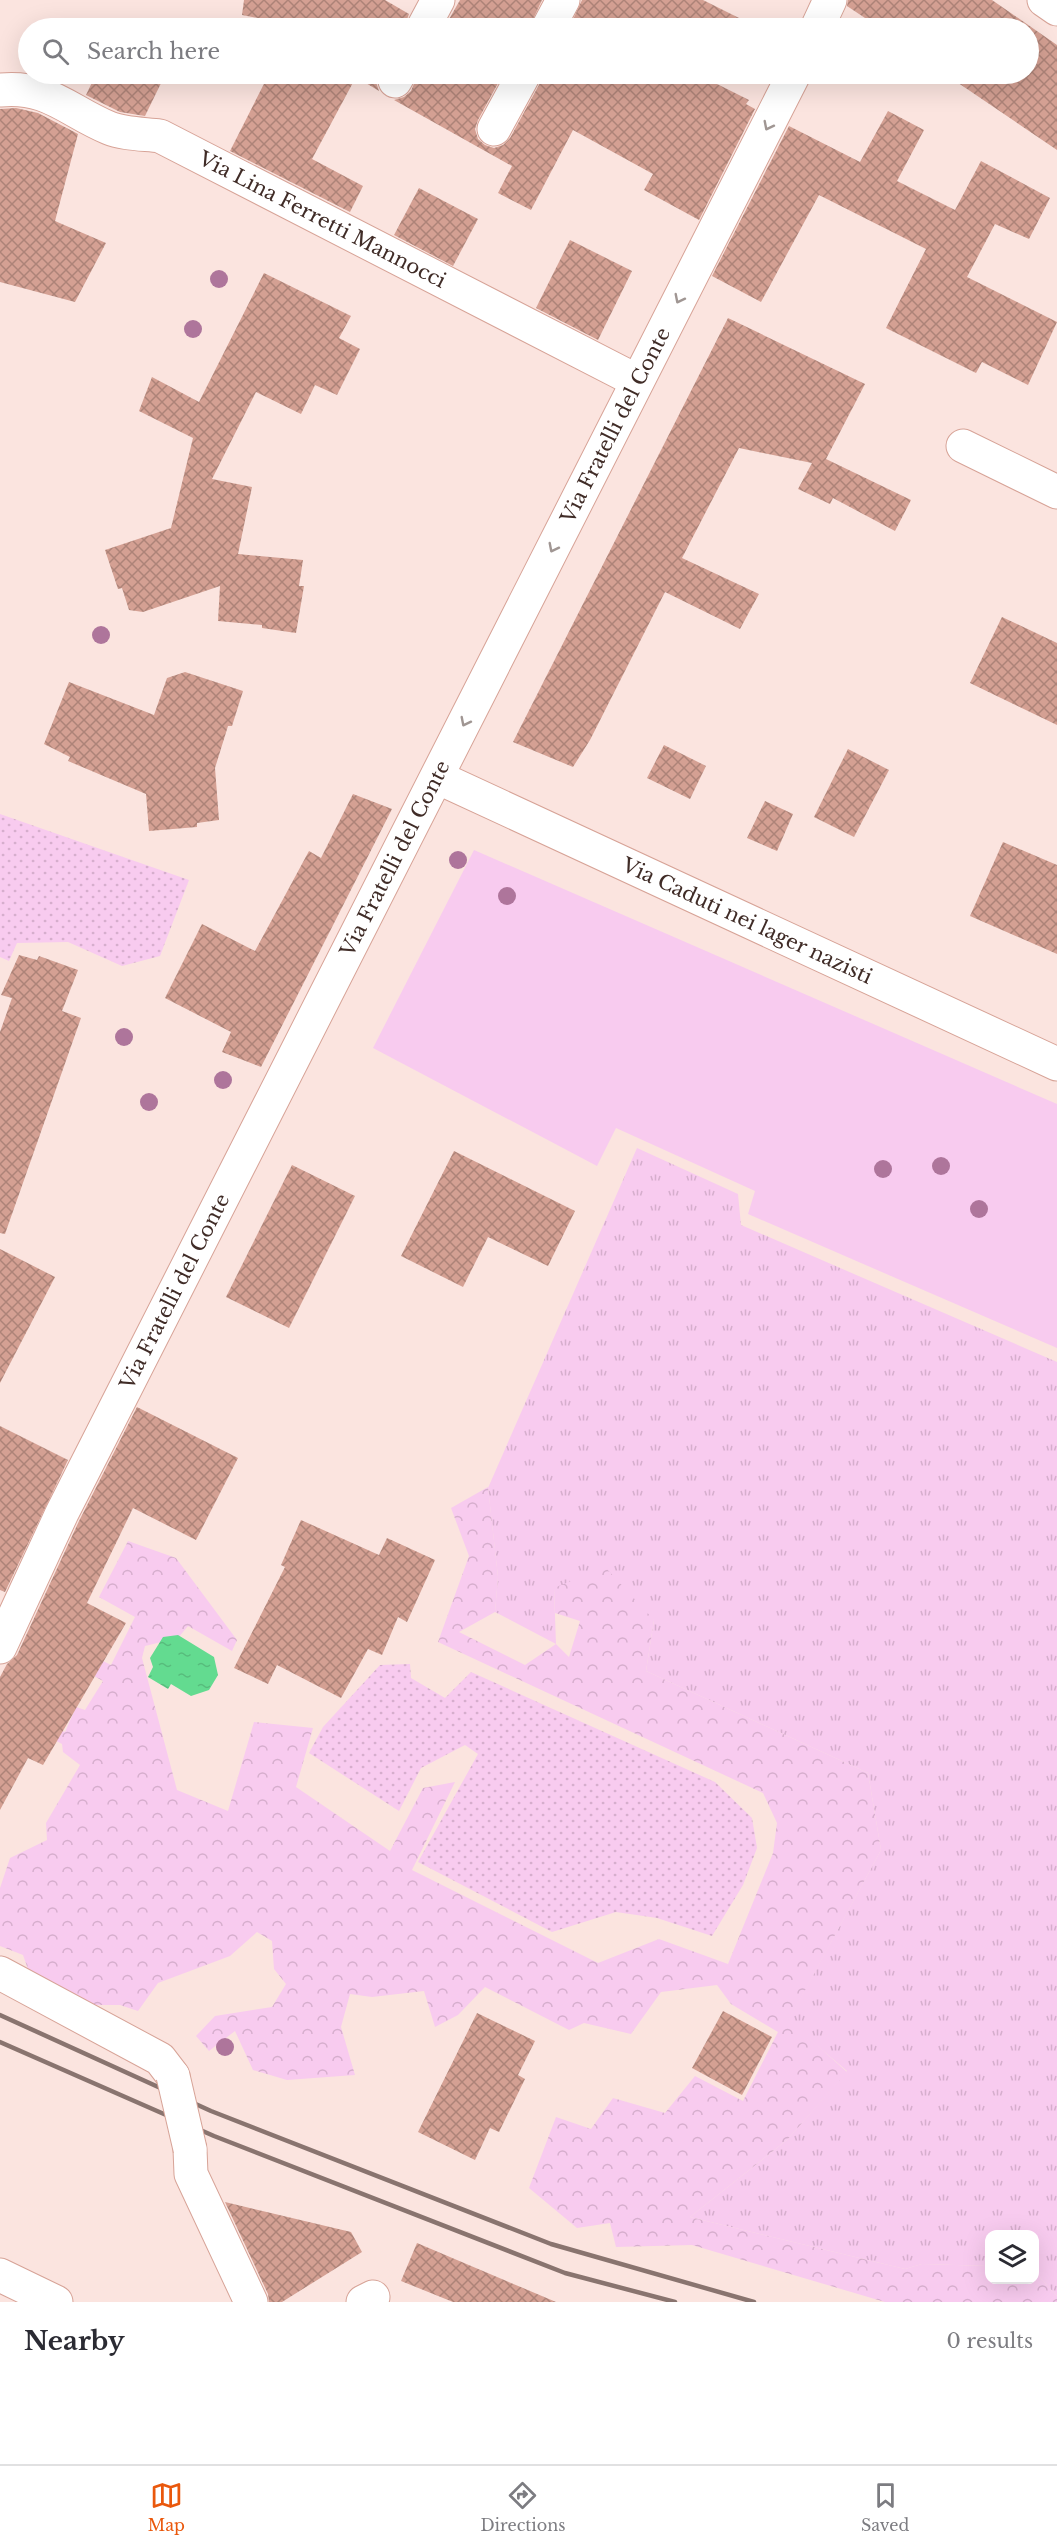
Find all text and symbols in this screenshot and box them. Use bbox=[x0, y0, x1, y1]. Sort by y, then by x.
search box bbox=[18, 18, 1039, 84]
icon: search bbox=[39, 35, 72, 68]
text: Search here bbox=[87, 38, 220, 65]
one-way arrow bbox=[764, 119, 775, 130]
street label: Via Lina Ferretti Mannocci bbox=[194, 146, 450, 293]
one-way arrow bbox=[675, 293, 686, 304]
street label: Via Fratelli del Conte bbox=[555, 323, 675, 528]
one-way arrow bbox=[548, 542, 560, 553]
one-way arrow bbox=[460, 716, 472, 727]
street label: Via Fratelli del Conte bbox=[335, 756, 455, 961]
street label: Via Caduti nei lager nazisti bbox=[618, 852, 876, 989]
street label: Via Fratelli del Conte bbox=[114, 1190, 234, 1395]
map controls bbox=[985, 2230, 1039, 2284]
button: layers bbox=[985, 2230, 1039, 2284]
text: Nearby bbox=[24, 2325, 125, 2357]
text: 0 results bbox=[947, 2329, 1033, 2353]
tab: Map bbox=[148, 2479, 185, 2535]
tab: Directions bbox=[480, 2479, 565, 2535]
tab: Saved bbox=[861, 2479, 909, 2535]

